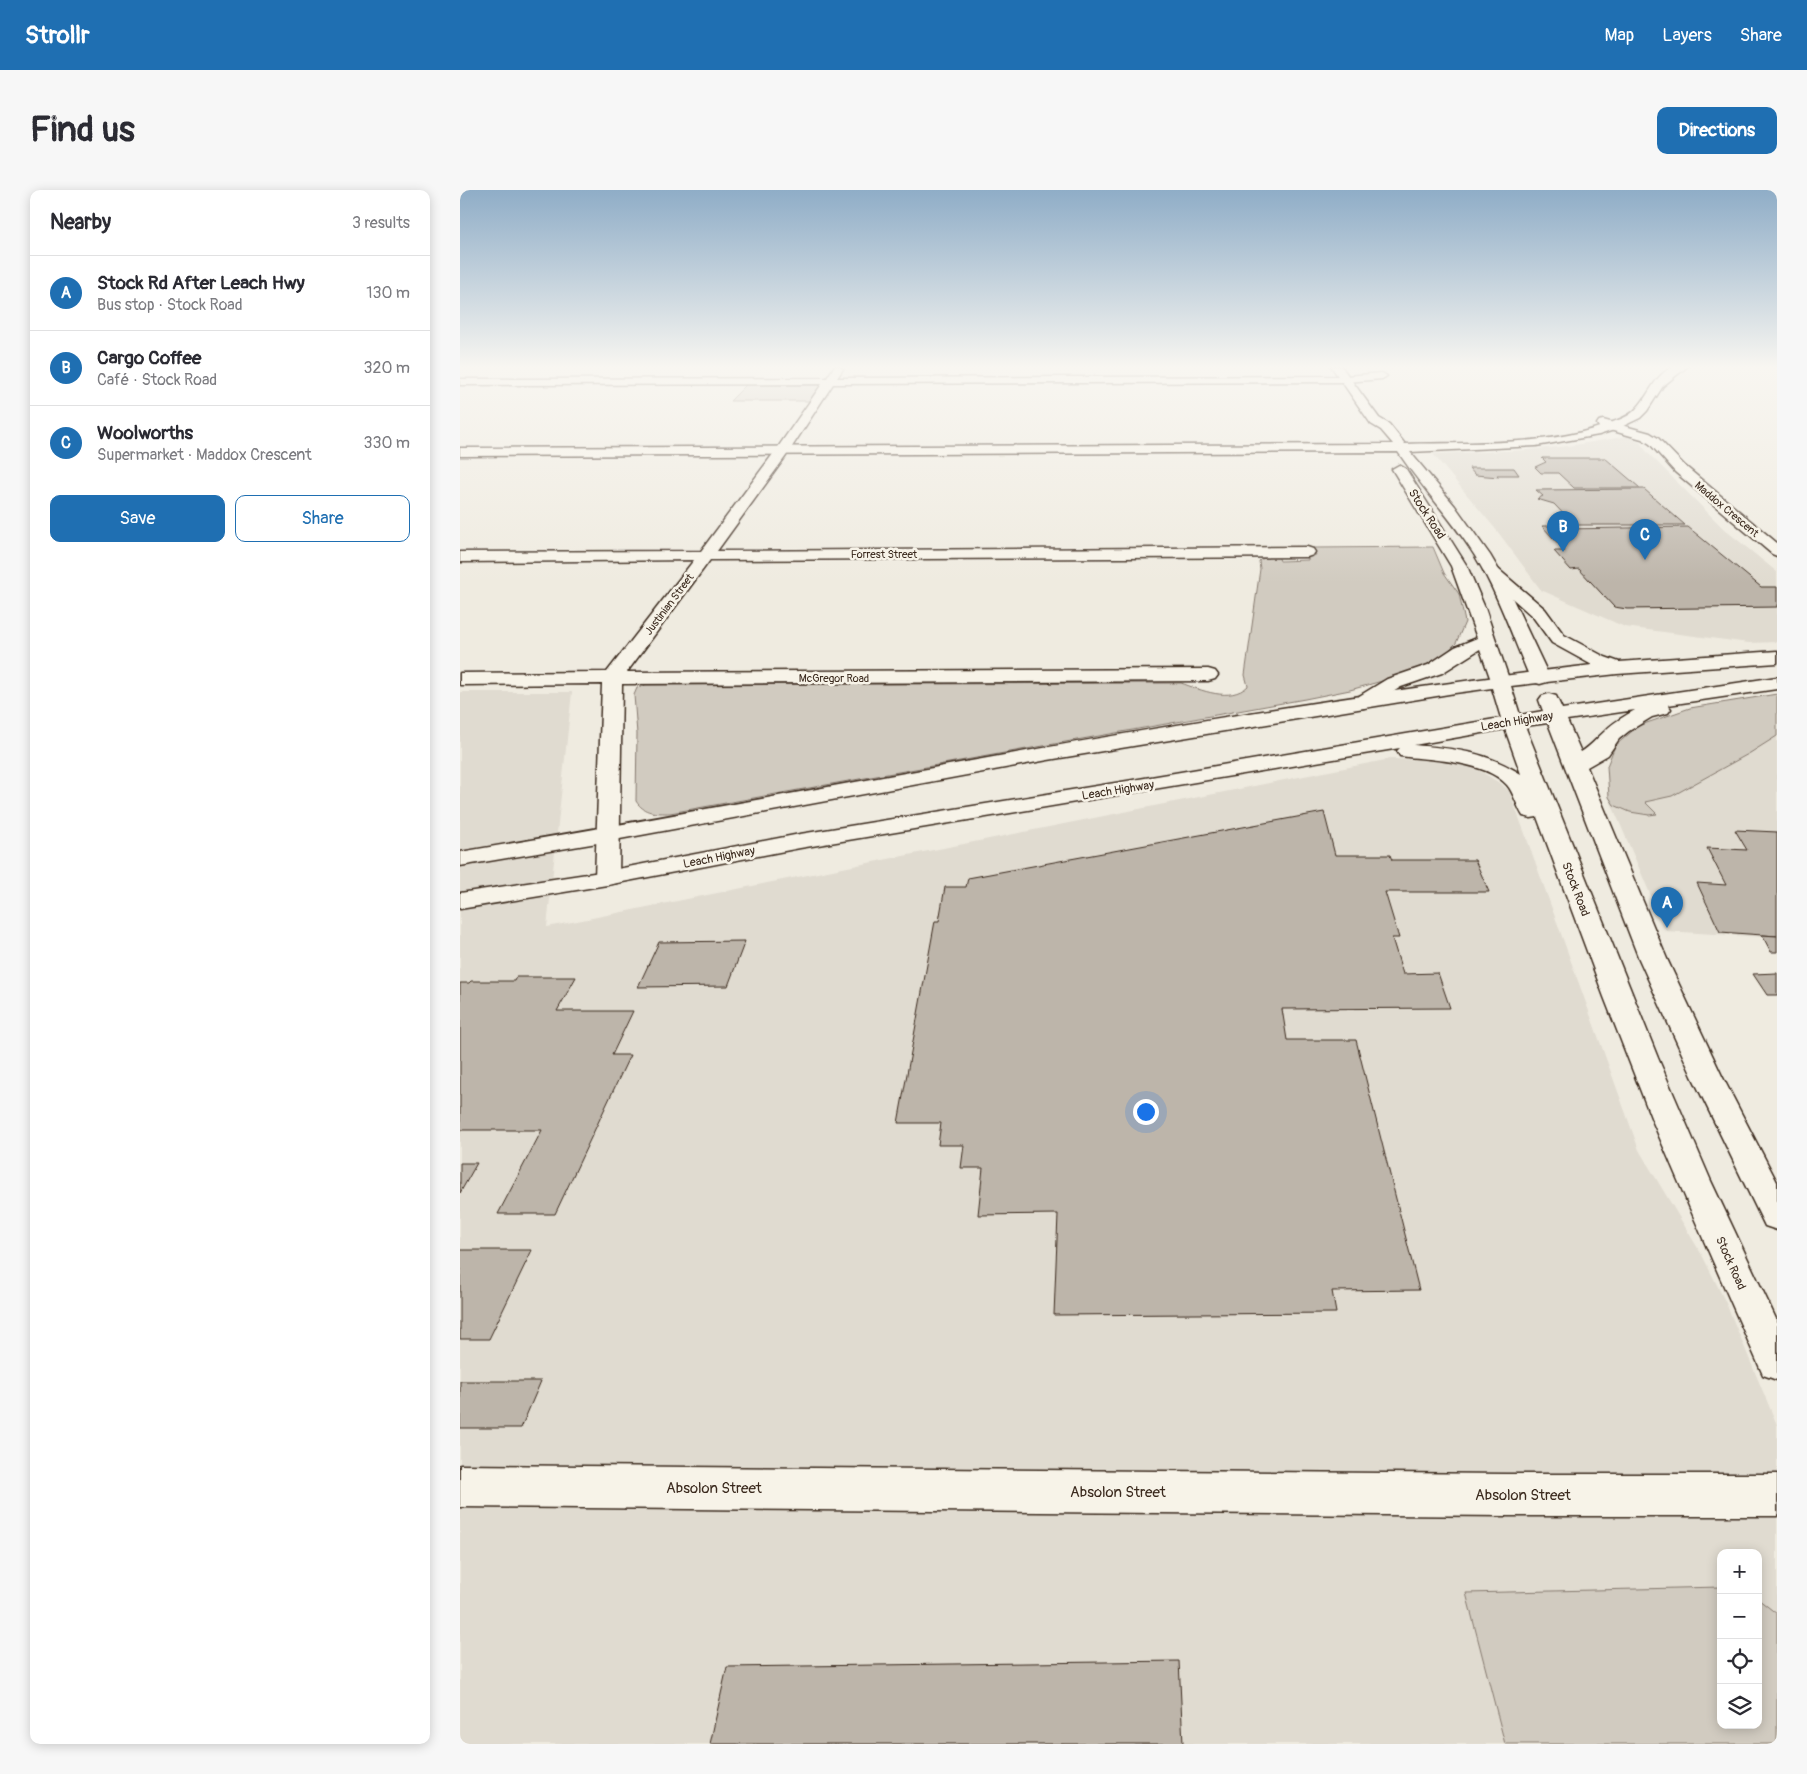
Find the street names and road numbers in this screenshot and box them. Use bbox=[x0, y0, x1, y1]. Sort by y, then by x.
street label: Maddox Crescent bbox=[1692, 479, 1762, 540]
street label: Stock Road bbox=[1405, 486, 1448, 542]
street label: Forrest Street bbox=[851, 548, 918, 561]
street label: Justinian Street bbox=[642, 571, 697, 638]
street label: McGregor Road bbox=[799, 672, 869, 685]
street label: Leach Highway bbox=[1480, 708, 1554, 735]
street label: Leach Highway bbox=[1081, 777, 1155, 804]
street label: Leach Highway bbox=[682, 843, 756, 872]
street label: Stock Road bbox=[1558, 860, 1593, 919]
street label: Stock Road bbox=[1712, 1234, 1749, 1292]
street label: Absolon Street bbox=[666, 1479, 763, 1498]
street label: Absolon Street bbox=[1070, 1483, 1167, 1502]
street label: Absolon Street bbox=[1475, 1486, 1572, 1505]

